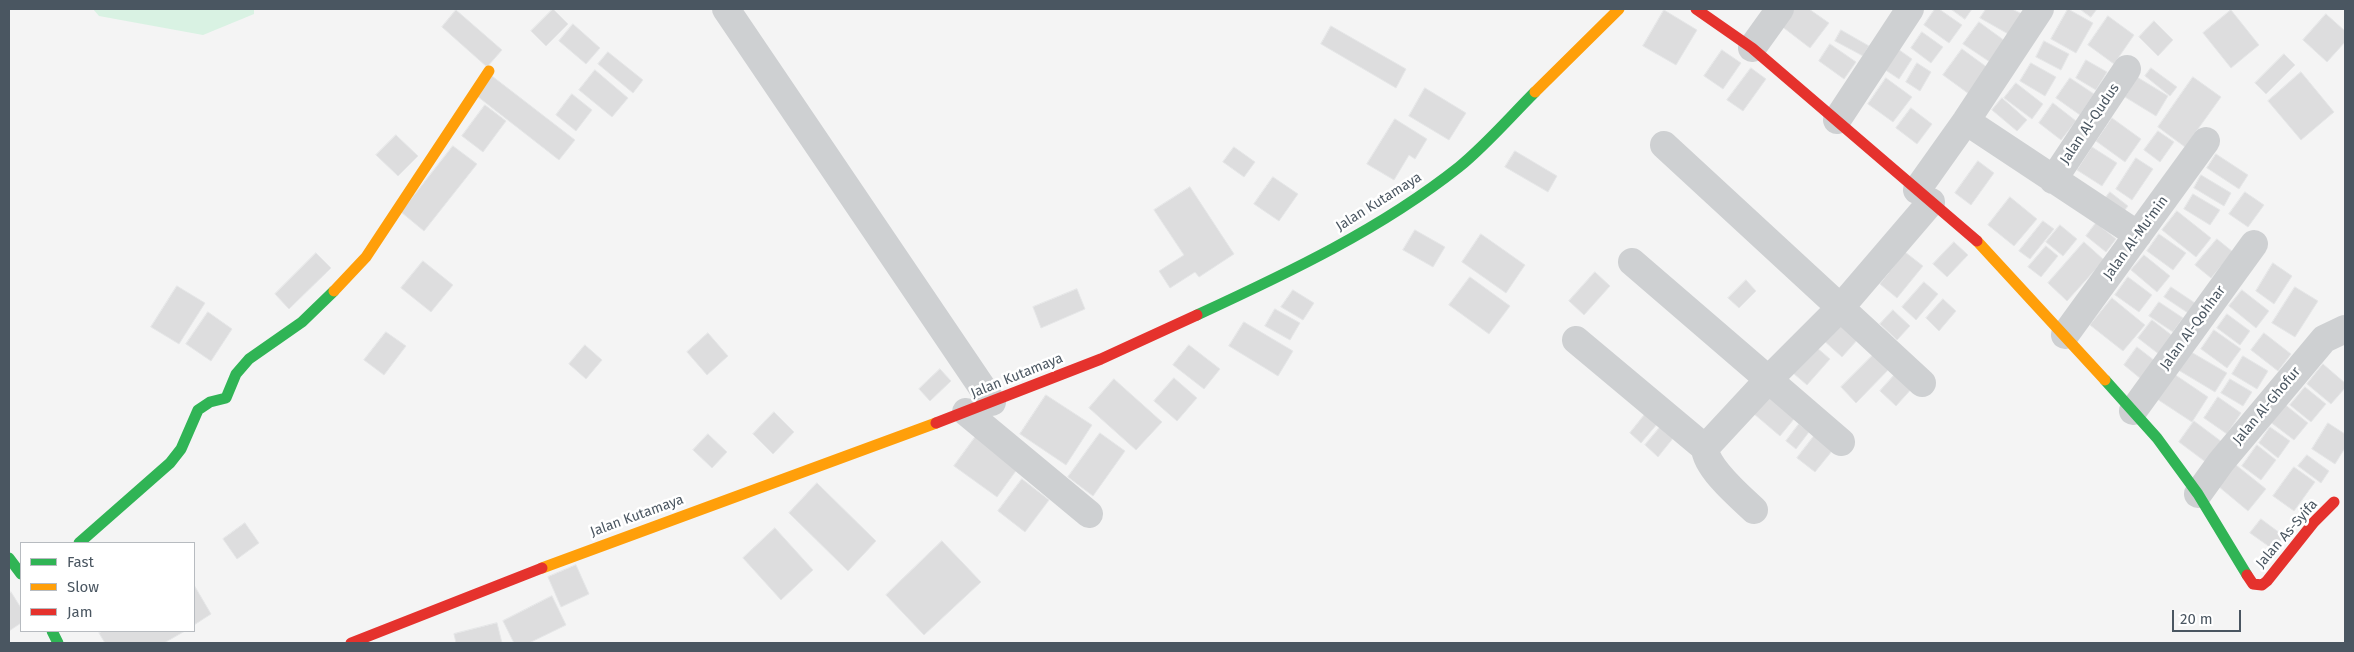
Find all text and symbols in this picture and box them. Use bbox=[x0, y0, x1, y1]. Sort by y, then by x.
street label: Jalan Al-Qudus bbox=[2057, 80, 2123, 168]
street label: Jalan Kutamaya bbox=[1333, 169, 1425, 235]
street label: Jalan Al-Mu'min bbox=[2100, 193, 2172, 283]
street label: Jalan Al-Qohhar bbox=[2157, 283, 2229, 373]
street label: Jalan Kutamaya bbox=[968, 350, 1066, 402]
street label: Jalan Al-Ghofur bbox=[2230, 364, 2304, 448]
street label: Jalan Kutamaya bbox=[588, 491, 686, 541]
street label: Jalan As-Syifa bbox=[2253, 496, 2321, 572]
legend bbox=[20, 542, 195, 632]
text: Fast bbox=[67, 553, 94, 571]
text: Slow bbox=[67, 578, 99, 596]
scale bar bbox=[2174, 600, 2243, 632]
text: Jam bbox=[67, 603, 93, 621]
text: 20 m bbox=[2180, 610, 2213, 628]

